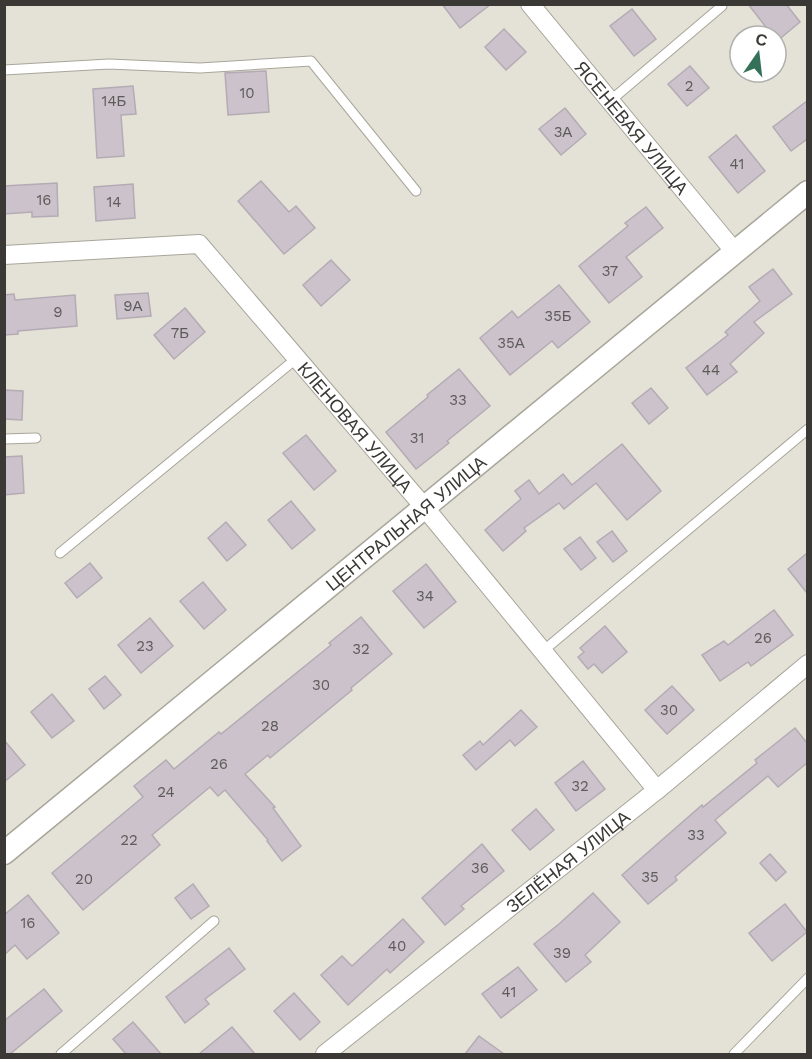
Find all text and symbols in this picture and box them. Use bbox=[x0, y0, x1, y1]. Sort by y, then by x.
north arrow bbox=[728, 24, 788, 84]
text: С bbox=[754, 29, 770, 51]
street label: ЯСЕНЕВАЯ УЛИЦА bbox=[571, 56, 693, 198]
house number: 2 bbox=[685, 77, 693, 95]
house number: 10 bbox=[239, 84, 255, 102]
house number: 14Б bbox=[102, 92, 127, 110]
house number: 3А bbox=[554, 123, 572, 141]
house number: 41 bbox=[730, 155, 744, 173]
house number: 16 bbox=[37, 191, 51, 209]
house number: 14 bbox=[106, 193, 122, 211]
house number: 37 bbox=[602, 262, 618, 280]
house number: 9А bbox=[123, 297, 143, 315]
house number: 9 bbox=[53, 303, 63, 321]
house number: 35Б bbox=[544, 307, 572, 325]
house number: 7Б bbox=[171, 324, 189, 342]
house number: 35А bbox=[497, 334, 525, 352]
street label: КЛЕНОВАЯ УЛИЦА bbox=[294, 357, 417, 496]
house number: 44 bbox=[702, 361, 720, 379]
house number: 33 bbox=[449, 391, 467, 409]
house number: 31 bbox=[410, 429, 424, 447]
street label: ЦЕНТРАЛЬНАЯ УЛИЦА bbox=[321, 451, 490, 595]
house number: 34 bbox=[416, 587, 434, 605]
house number: 26 bbox=[754, 629, 772, 647]
house number: 23 bbox=[136, 637, 154, 655]
house number: 32 bbox=[352, 640, 370, 658]
house number: 30 bbox=[312, 676, 330, 694]
house number: 30 bbox=[660, 701, 678, 719]
house number: 28 bbox=[261, 717, 279, 735]
house number: 26 bbox=[210, 755, 228, 773]
house number: 32 bbox=[571, 777, 589, 795]
house number: 24 bbox=[157, 783, 175, 801]
street label: ЗЕЛЁНАЯ УЛИЦА bbox=[502, 806, 634, 917]
house number: 33 bbox=[687, 826, 705, 844]
house number: 22 bbox=[120, 831, 138, 849]
house number: 36 bbox=[471, 859, 489, 877]
house number: 35 bbox=[641, 868, 659, 886]
house number: 20 bbox=[75, 870, 93, 888]
house number: 16 bbox=[21, 914, 35, 932]
house number: 40 bbox=[388, 937, 406, 955]
house number: 39 bbox=[553, 944, 571, 962]
house number: 41 bbox=[502, 983, 516, 1001]

